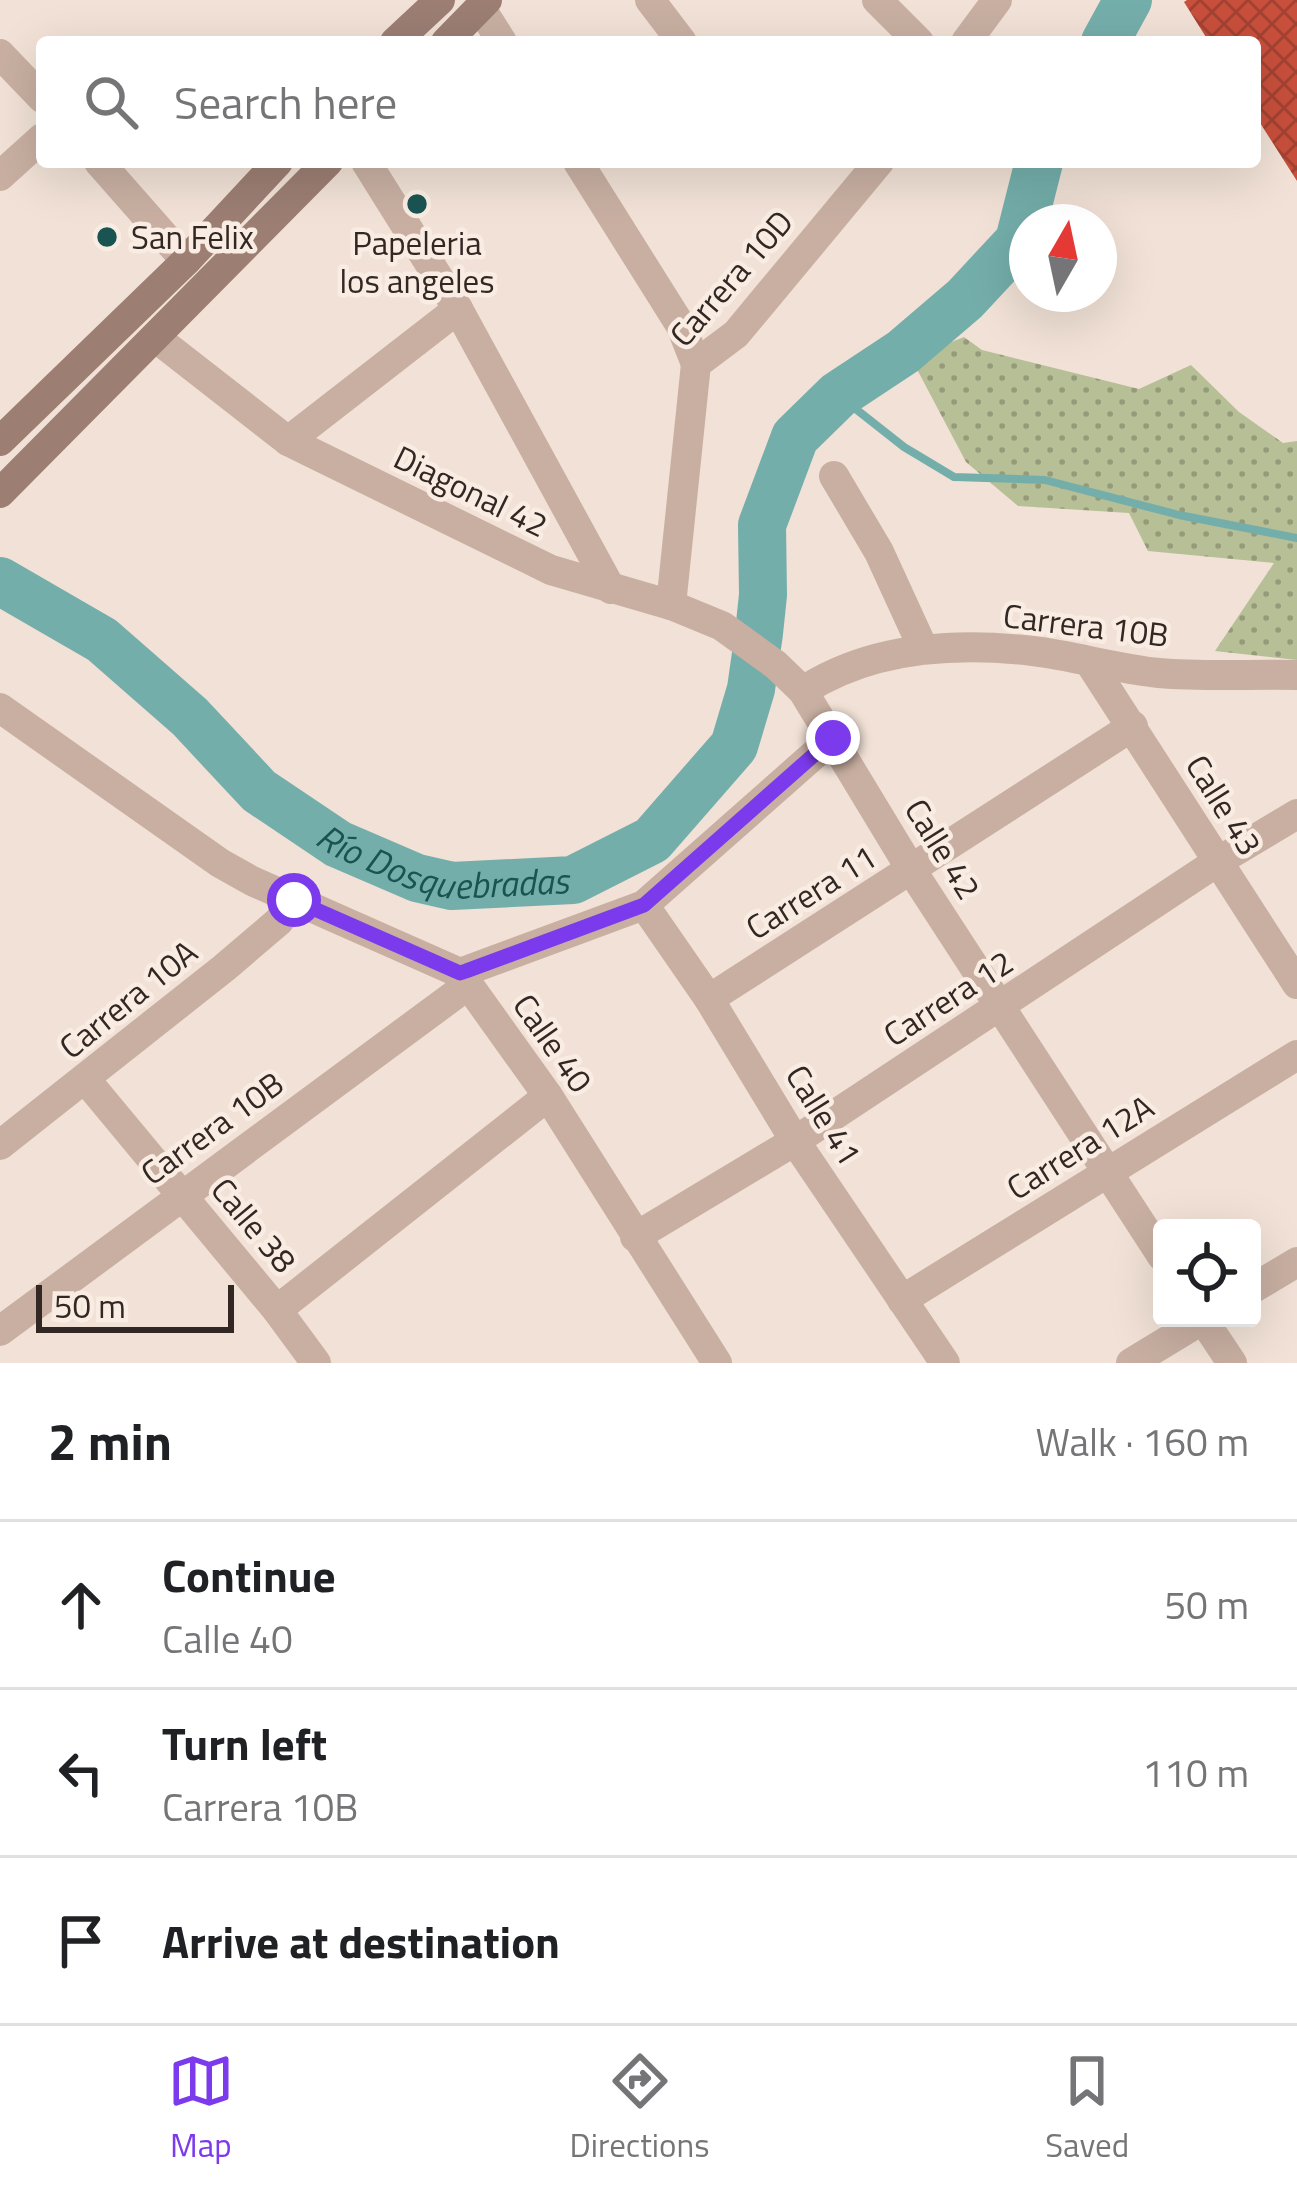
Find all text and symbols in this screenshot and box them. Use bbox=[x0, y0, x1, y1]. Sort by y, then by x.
search box bbox=[36, 36, 1261, 168]
text: Search here bbox=[174, 68, 397, 136]
icon: search bbox=[78, 69, 144, 135]
marker: Papeleria los angeles bbox=[404, 191, 430, 217]
street label: Carrera 10D bbox=[657, 199, 805, 357]
north arrow bbox=[1009, 204, 1117, 312]
place label: San Felix bbox=[131, 212, 254, 262]
place label: Papeleria los angeles bbox=[339, 218, 495, 306]
marker: San Felix bbox=[94, 224, 120, 250]
street label: Diagonal 42 bbox=[386, 432, 556, 550]
street label: Carrera 10B bbox=[1000, 590, 1172, 660]
route end bbox=[806, 711, 860, 765]
street label: Calle 43 bbox=[1173, 745, 1275, 865]
street label: Calle 42 bbox=[892, 789, 994, 909]
water label: Río Dosquebradas bbox=[306, 809, 572, 913]
street label: Carrera 11 bbox=[736, 832, 886, 952]
route start bbox=[267, 873, 321, 927]
street label: Carrera 10A bbox=[48, 927, 208, 1071]
street label: Carrera 12 bbox=[873, 937, 1023, 1059]
street label: Calle 40 bbox=[501, 983, 605, 1103]
street label: Calle 41 bbox=[773, 1055, 875, 1175]
street label: Carrera 10B bbox=[130, 1059, 294, 1197]
street label: Carrera 12A bbox=[997, 1082, 1163, 1212]
street label: Calle 38 bbox=[199, 1167, 309, 1283]
map controls bbox=[1153, 1219, 1261, 1327]
button: locate bbox=[1153, 1219, 1261, 1327]
scale bar bbox=[36, 1279, 234, 1332]
text: 50 m bbox=[54, 1281, 126, 1331]
text: 2 min bbox=[48, 1402, 172, 1480]
text: Walk · 160 m bbox=[1035, 1412, 1249, 1471]
text: Continue bbox=[162, 1541, 336, 1609]
icon: ahead bbox=[48, 1572, 114, 1638]
text: 50 m bbox=[1164, 1575, 1249, 1634]
text: Calle 40 bbox=[162, 1609, 293, 1668]
text: Turn left bbox=[162, 1709, 327, 1777]
icon: left bbox=[48, 1740, 114, 1806]
text: 110 m bbox=[1142, 1743, 1249, 1802]
text: Carrera 10B bbox=[162, 1777, 358, 1836]
text: Arrive at destination bbox=[162, 1907, 560, 1975]
icon: arrive bbox=[48, 1908, 114, 1974]
tab: Map bbox=[168, 2048, 234, 2170]
tab: Directions bbox=[570, 2048, 709, 2170]
tab: Saved bbox=[1045, 2048, 1129, 2170]

